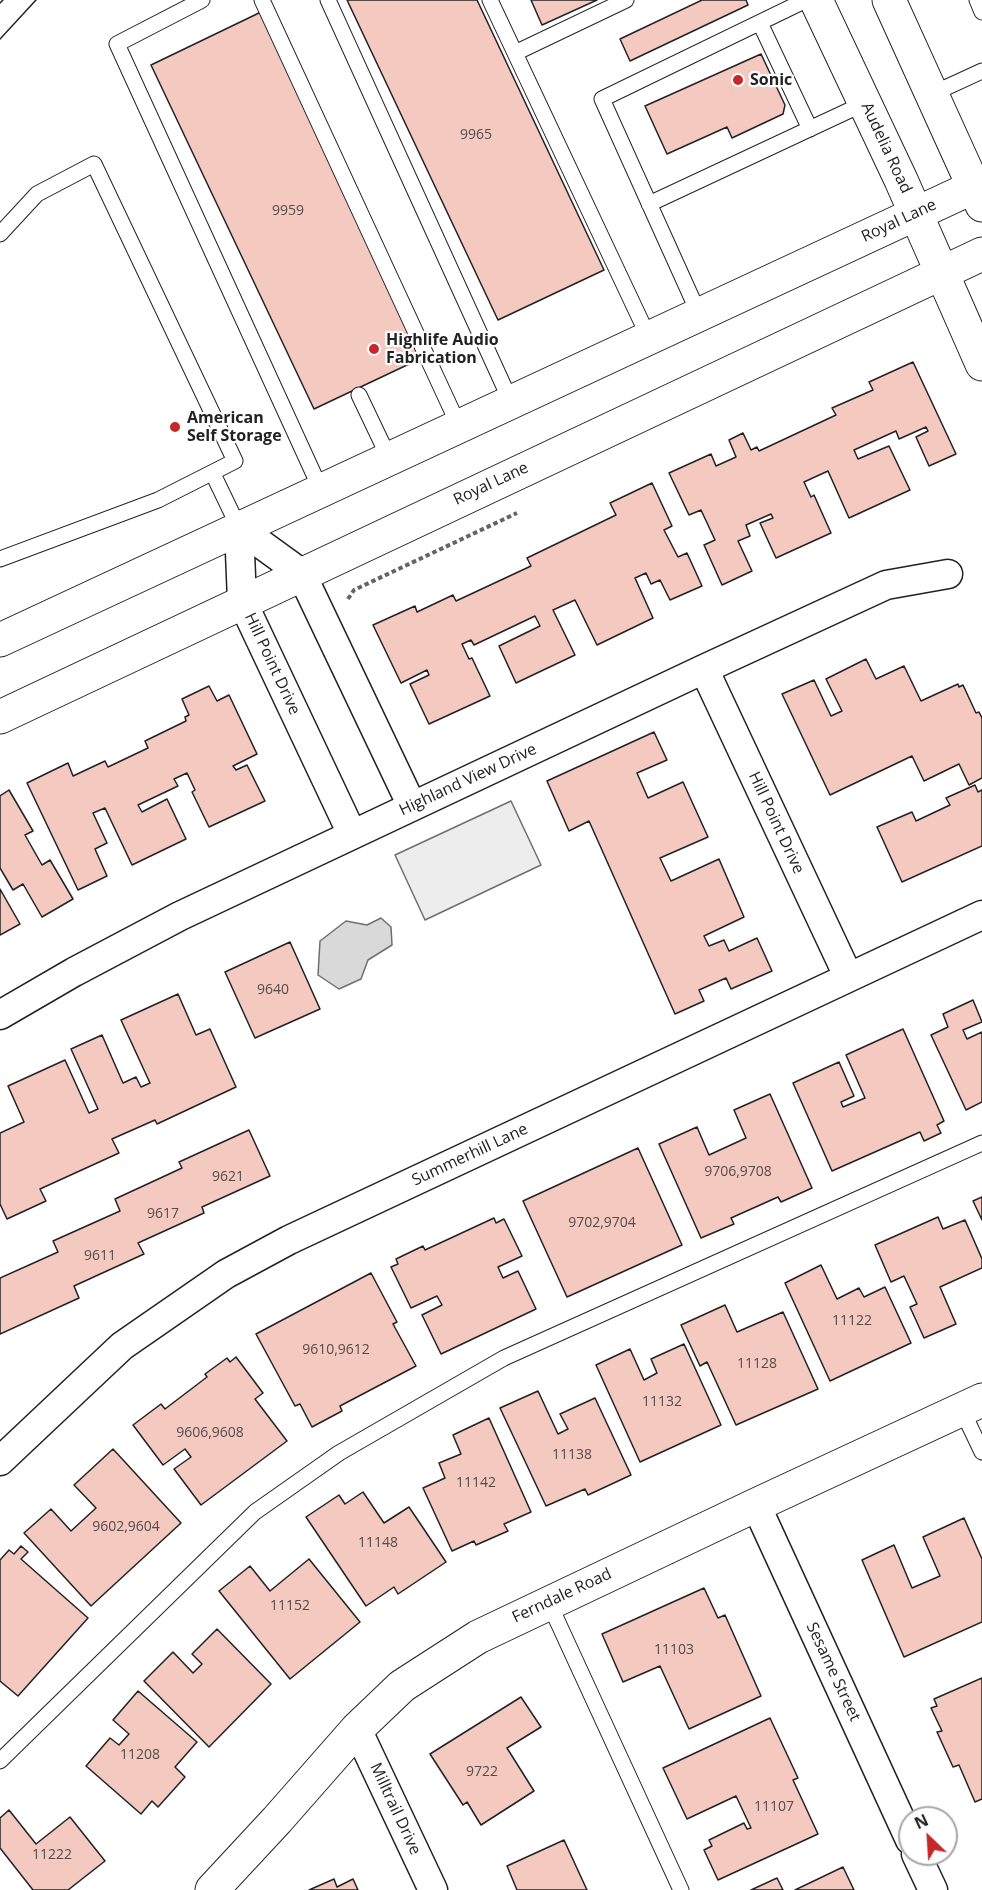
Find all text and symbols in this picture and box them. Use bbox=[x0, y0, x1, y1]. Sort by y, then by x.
place label: Sonic bbox=[750, 70, 792, 90]
marker: Sonic bbox=[731, 73, 745, 87]
street label: Audelia Road bbox=[857, 100, 915, 196]
house number: 9965 bbox=[460, 127, 492, 143]
street label: Royal Lane bbox=[858, 195, 940, 247]
house number: 9959 bbox=[272, 203, 304, 219]
place label: Highlife Audio Fabrication bbox=[386, 330, 499, 368]
marker: Highlife Audio Fabrication bbox=[367, 342, 381, 356]
place label: American Self Storage bbox=[187, 408, 282, 446]
marker: American Self Storage bbox=[168, 420, 182, 434]
street label: Royal Lane bbox=[450, 458, 532, 510]
street label: Hill Point Drive bbox=[240, 610, 304, 718]
street label: Highland View Drive bbox=[396, 740, 540, 820]
street label: Hill Point Drive bbox=[744, 769, 808, 877]
house number: 9640 bbox=[257, 982, 289, 998]
street label: Summerhill Lane bbox=[409, 1120, 531, 1190]
house number: 9706,9708 bbox=[704, 1164, 772, 1180]
house number: 9621 bbox=[212, 1169, 244, 1185]
house number: 9617 bbox=[147, 1206, 179, 1222]
house number: 9702,9704 bbox=[568, 1215, 636, 1231]
house number: 9611 bbox=[84, 1248, 116, 1264]
house number: 11122 bbox=[832, 1313, 872, 1329]
house number: 9610,9612 bbox=[302, 1342, 370, 1358]
house number: 11128 bbox=[737, 1356, 777, 1372]
house number: 11132 bbox=[642, 1394, 682, 1410]
house number: 9606,9608 bbox=[176, 1425, 244, 1441]
house number: 11138 bbox=[552, 1447, 592, 1463]
house number: 11142 bbox=[456, 1475, 496, 1491]
house number: 9602,9604 bbox=[92, 1519, 160, 1535]
house number: 11148 bbox=[358, 1535, 398, 1551]
street label: Ferndale Road bbox=[509, 1565, 615, 1627]
house number: 11152 bbox=[270, 1598, 310, 1614]
street label: Sesame Street bbox=[802, 1619, 864, 1725]
house number: 11103 bbox=[654, 1642, 694, 1658]
house number: 11208 bbox=[120, 1747, 160, 1763]
street label: Milltrail Drive bbox=[365, 1760, 425, 1858]
house number: 9722 bbox=[466, 1764, 498, 1780]
house number: 11107 bbox=[754, 1799, 794, 1815]
north arrow bbox=[898, 1806, 958, 1866]
text: N bbox=[911, 1809, 932, 1834]
house number: 11222 bbox=[32, 1847, 72, 1863]

